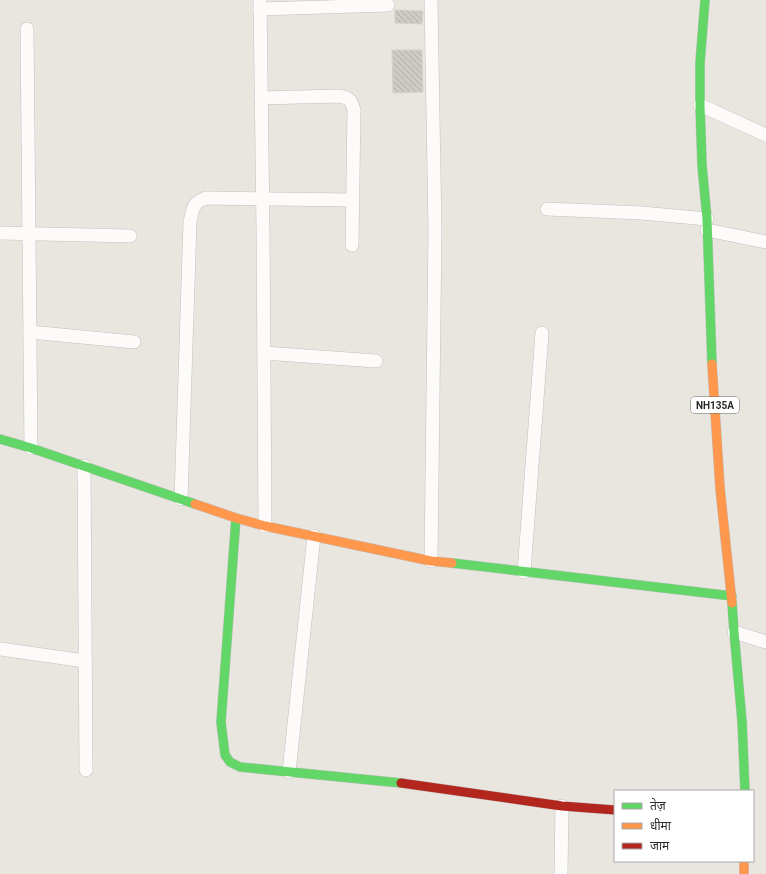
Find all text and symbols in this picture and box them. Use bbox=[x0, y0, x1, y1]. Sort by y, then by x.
road number: NH135A bbox=[691, 397, 739, 413]
legend bbox=[614, 790, 754, 862]
text: तेज़ bbox=[650, 798, 667, 813]
text: धीमा bbox=[650, 818, 672, 833]
text: जाम bbox=[650, 839, 670, 853]

